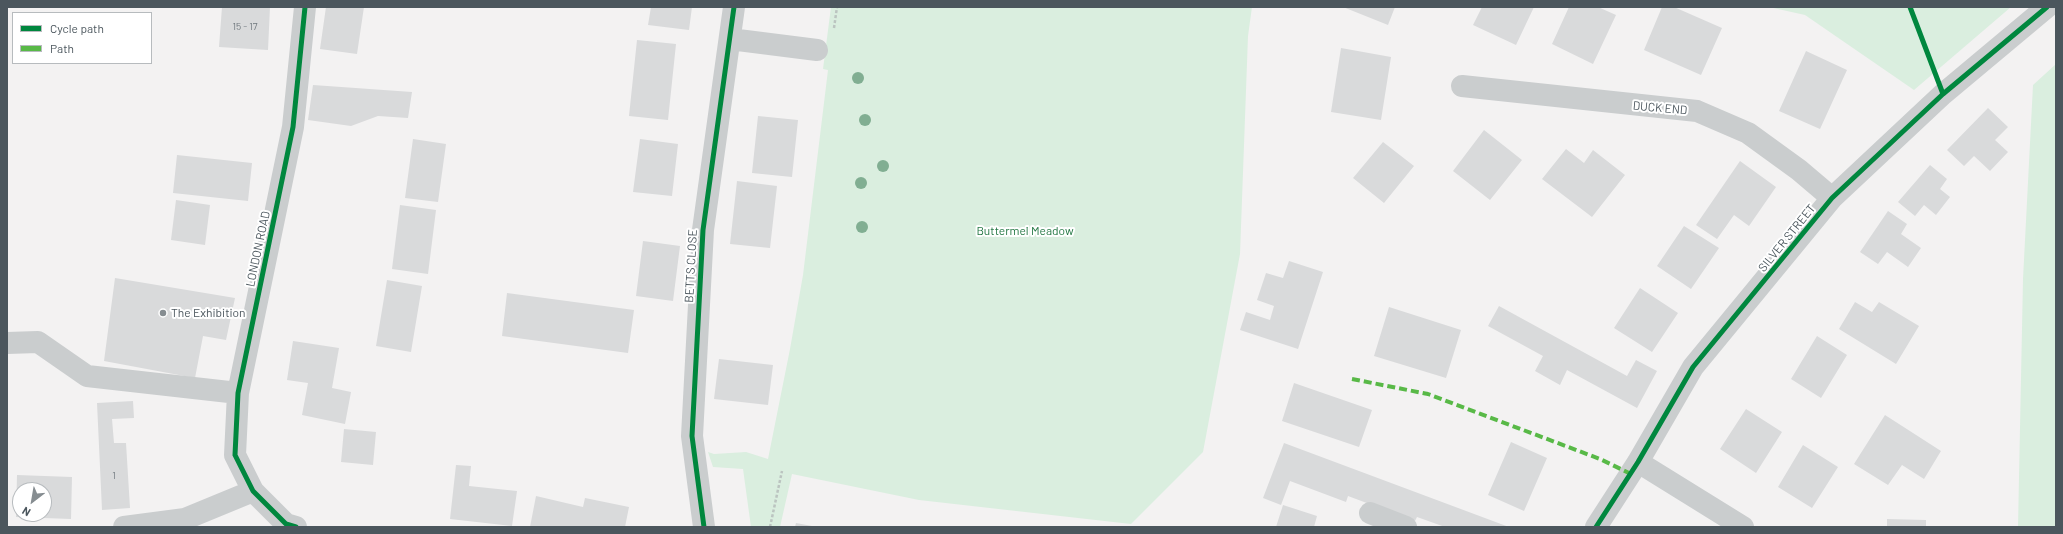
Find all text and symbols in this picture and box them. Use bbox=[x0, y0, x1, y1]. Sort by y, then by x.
legend bbox=[12, 12, 152, 64]
text: Cycle path bbox=[50, 21, 104, 35]
house number: 15 - 17 bbox=[233, 21, 257, 33]
text: Path bbox=[50, 41, 74, 55]
street label: DUCK END bbox=[1632, 98, 1688, 118]
street label: SILVER STREET bbox=[1755, 201, 1819, 275]
street label: LONDON ROAD bbox=[243, 210, 273, 288]
park label: Buttermel Meadow bbox=[976, 224, 1074, 238]
street label: BETTS CLOSE bbox=[682, 229, 700, 303]
place label: The Exhibition bbox=[171, 306, 246, 320]
marker: The Exhibition bbox=[158, 308, 168, 318]
house number: 1 bbox=[112, 470, 116, 482]
north arrow bbox=[12, 482, 52, 522]
text: N bbox=[20, 504, 33, 519]

